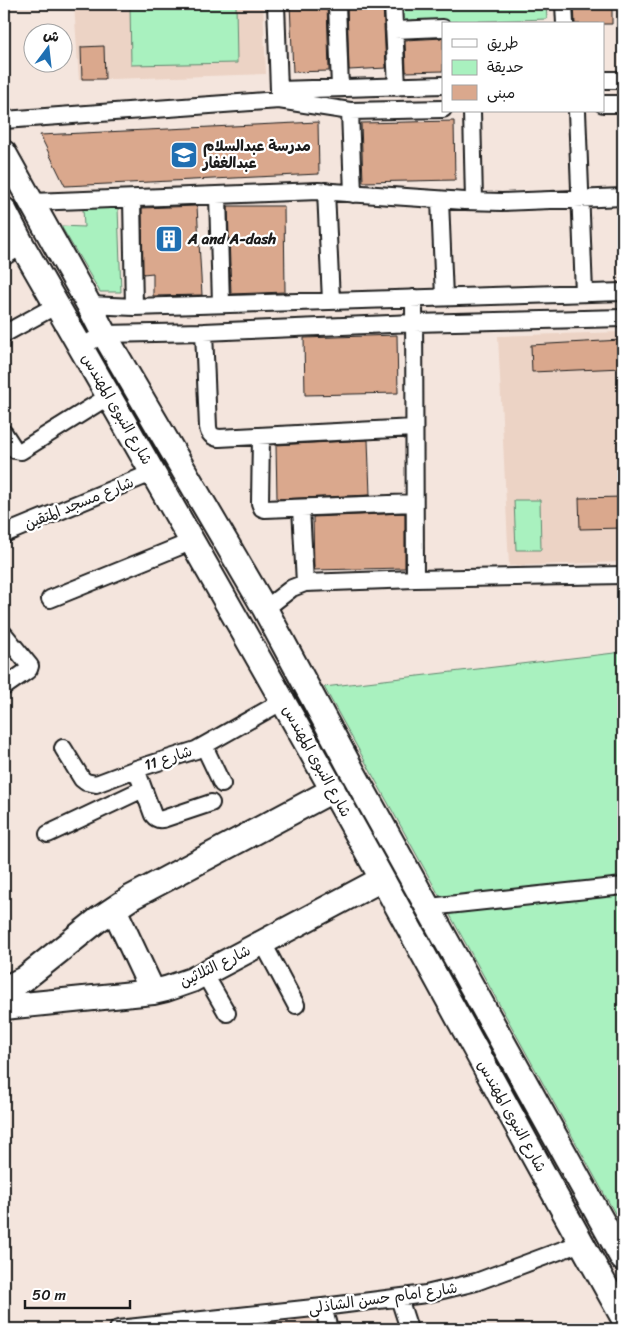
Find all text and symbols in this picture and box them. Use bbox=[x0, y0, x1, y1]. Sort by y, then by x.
north arrow bbox=[22, 22, 72, 72]
text: ش bbox=[41, 22, 62, 50]
legend bbox=[442, 22, 604, 112]
text: طريق bbox=[487, 30, 519, 56]
text: حديقة bbox=[487, 54, 524, 80]
text: مبنى bbox=[487, 80, 515, 106]
place label: مدرسة عبدالسلام عبدالغفار bbox=[201, 133, 311, 176]
school or university icon: مدرسة عبدالسلام عبدالغفار bbox=[169, 140, 199, 170]
building icon: A and A-dash bbox=[154, 224, 184, 254]
place label: A and A-dash bbox=[187, 226, 276, 252]
street label: شارع النبوى المهندس bbox=[74, 348, 160, 470]
street label: شارع مسجد المتقين bbox=[20, 469, 138, 537]
street label: شارع النبوى المهندس bbox=[275, 700, 359, 822]
street label: شارع 11 bbox=[141, 738, 195, 778]
street label: شارع الثلاثين bbox=[175, 937, 255, 995]
street label: شارع النبوى المهندس bbox=[470, 1055, 554, 1177]
street label: شارع امام حسن الشاذلى bbox=[307, 1275, 459, 1321]
scale bar bbox=[25, 1278, 130, 1310]
text: 50 m bbox=[32, 1282, 67, 1308]

